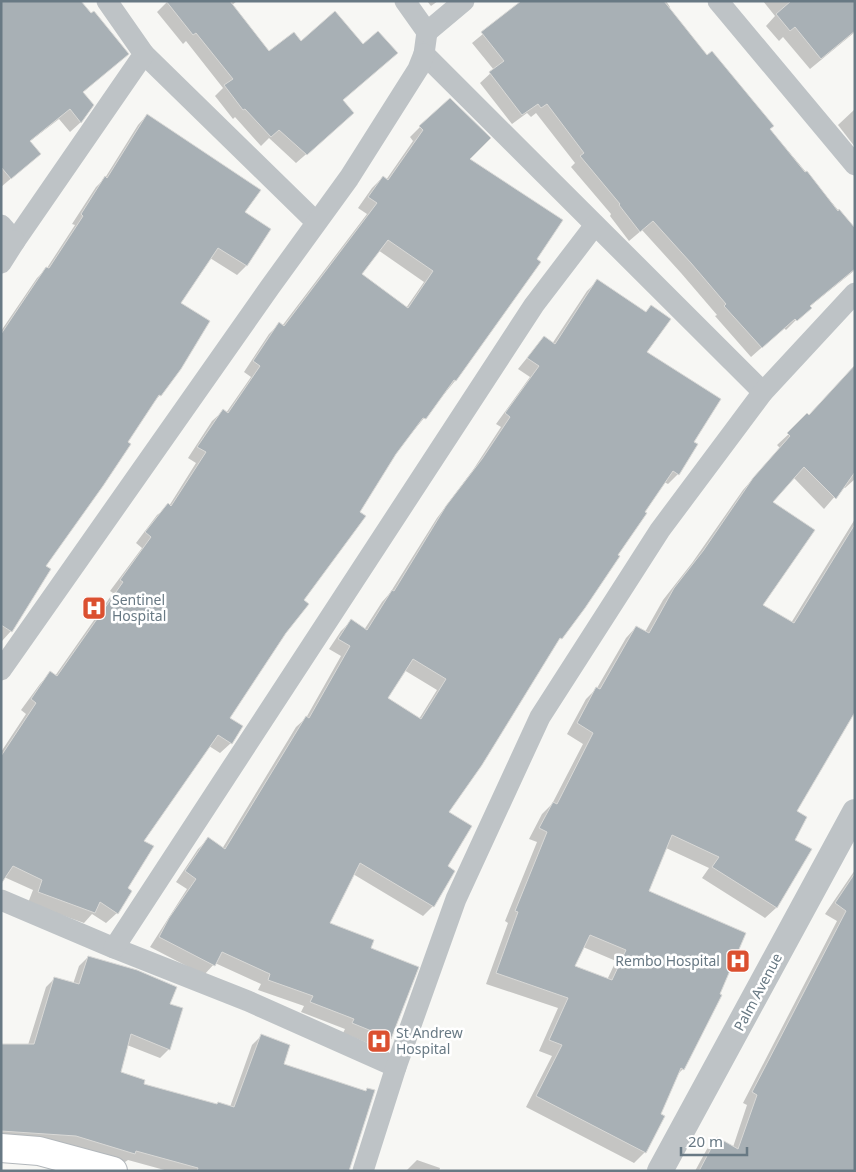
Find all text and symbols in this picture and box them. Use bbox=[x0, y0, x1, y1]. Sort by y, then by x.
place label: Sentinel Hospital bbox=[112, 590, 166, 625]
hospital icon: Sentinel Hospital bbox=[81, 595, 107, 621]
hospital icon: Rembo Hospital bbox=[725, 948, 751, 974]
street label: Palm Avenue bbox=[729, 949, 786, 1034]
place label: Rembo Hospital bbox=[615, 951, 720, 970]
place label: St Andrew Hospital bbox=[396, 1023, 463, 1058]
hospital icon: St Andrew Hospital bbox=[366, 1028, 392, 1054]
scale bar bbox=[681, 1124, 747, 1156]
text: 20 m bbox=[688, 1131, 723, 1151]

